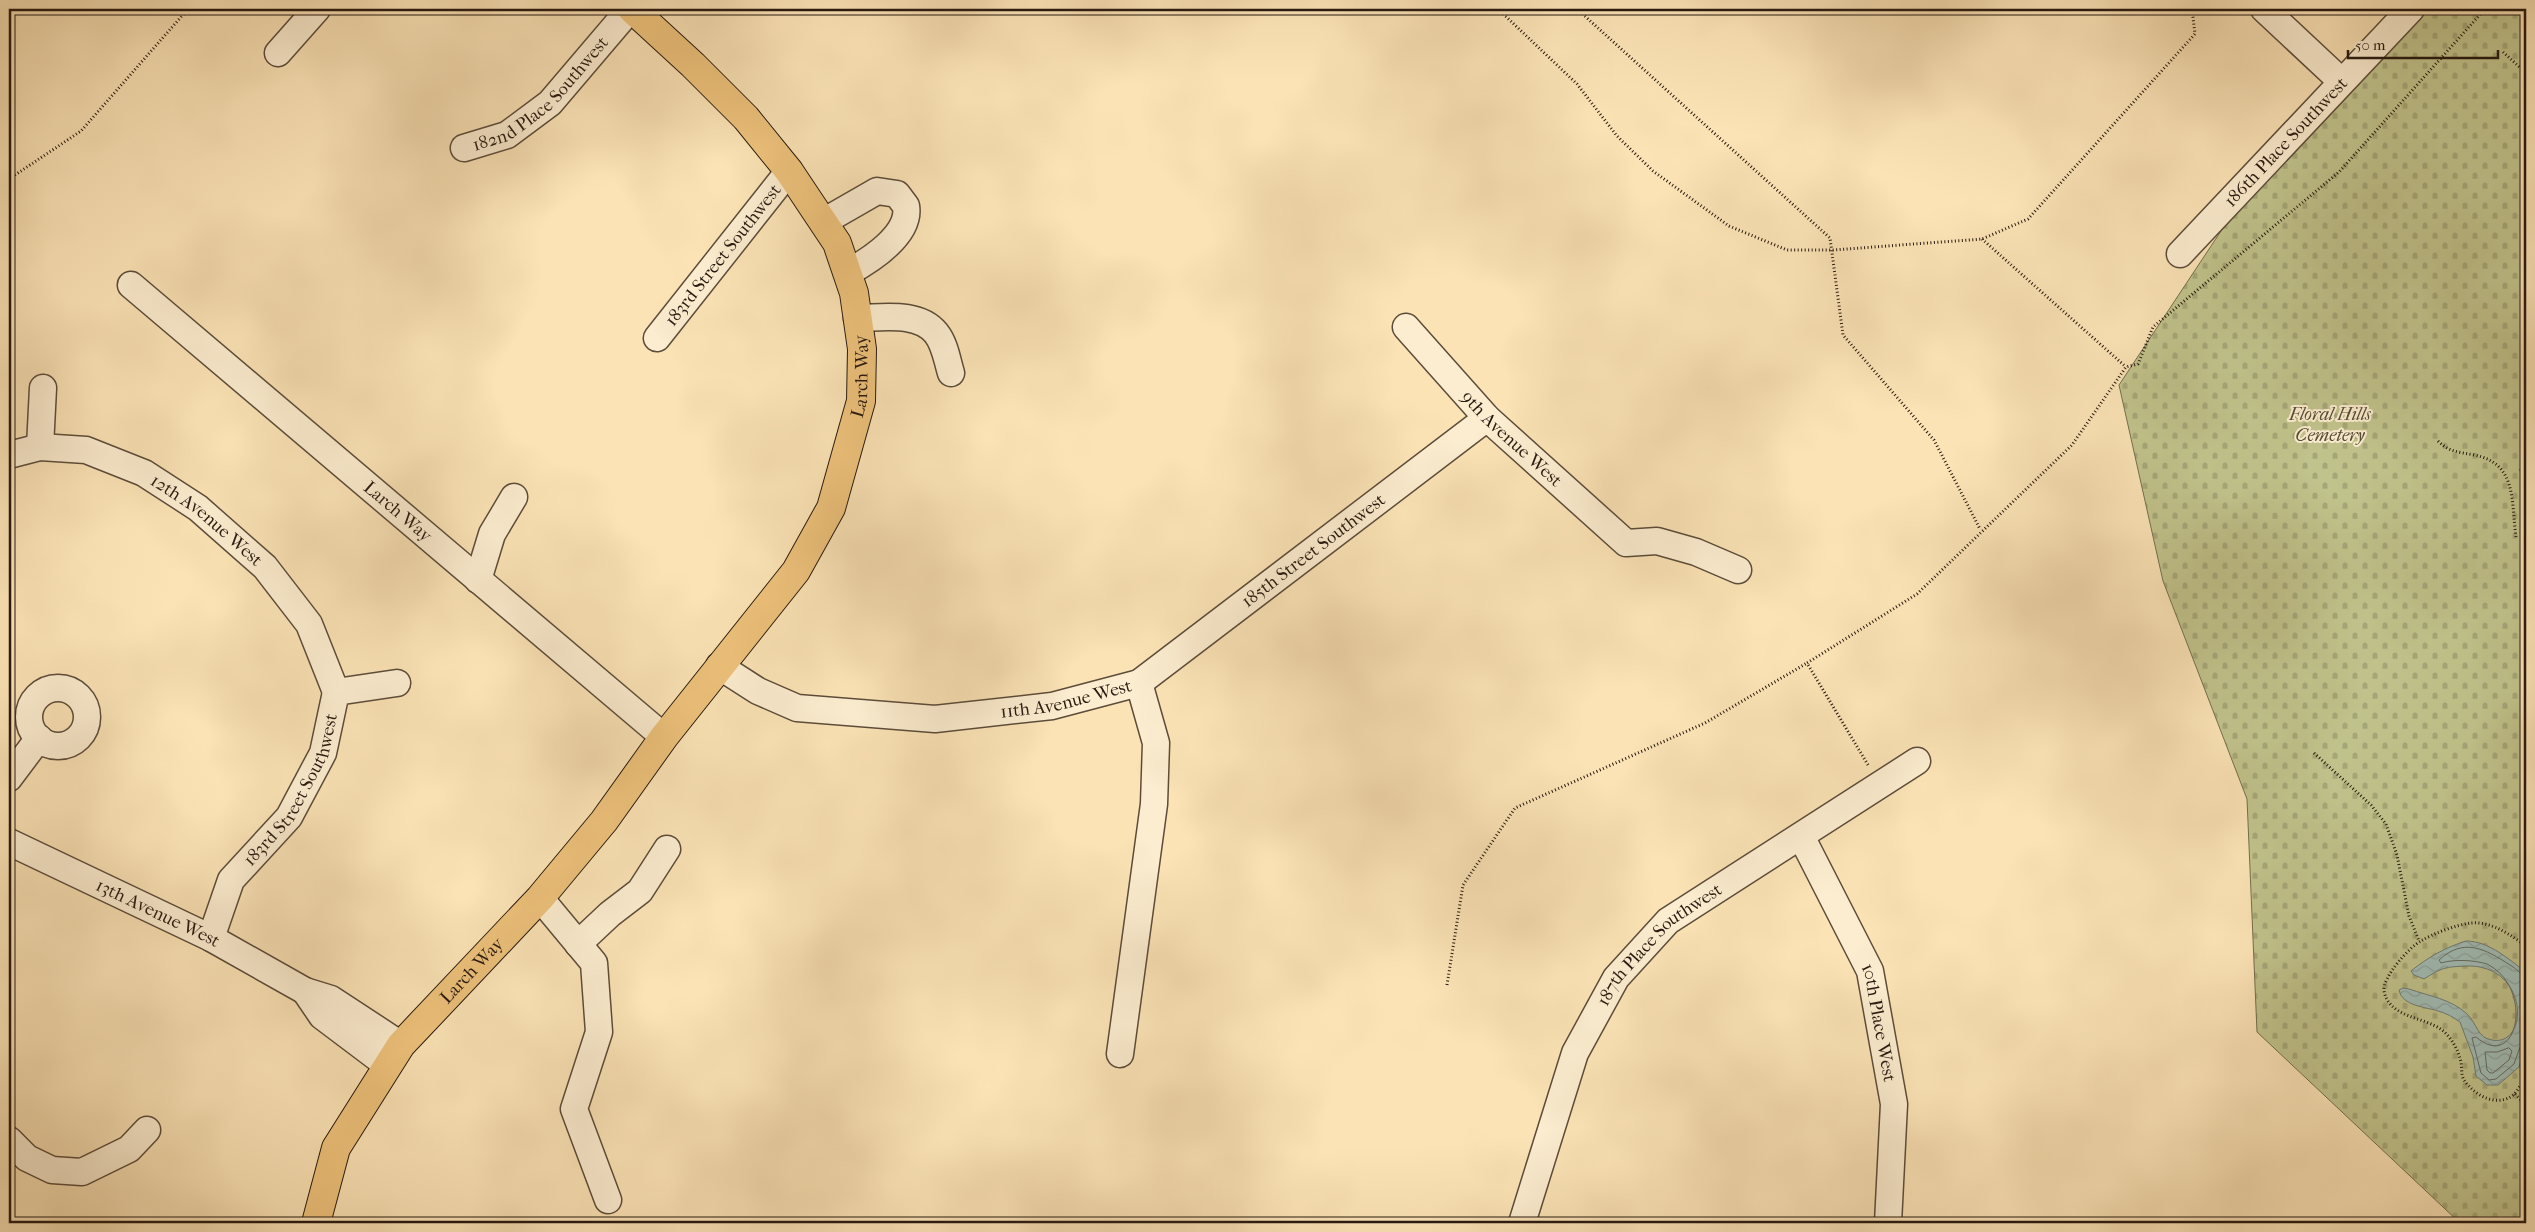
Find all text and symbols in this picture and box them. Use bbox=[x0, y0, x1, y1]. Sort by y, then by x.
scale bar bbox=[2348, 28, 2498, 60]
street label: 182nd Place Southwest bbox=[470, 32, 613, 155]
text: 50 m bbox=[2355, 36, 2386, 54]
street label: 186th Place Southwest bbox=[2220, 72, 2352, 211]
street label: 183rd Street Southwest bbox=[660, 179, 786, 330]
street label: Larch Way bbox=[846, 332, 873, 420]
street label: 9th Avenue West bbox=[1457, 386, 1567, 491]
park label: Floral Hills Cemetery bbox=[2288, 404, 2371, 446]
street label: 12th Avenue West bbox=[147, 470, 267, 571]
street label: Larch Way bbox=[360, 477, 437, 547]
street label: 185th Street Southwest bbox=[1237, 489, 1390, 612]
street label: 11th Avenue West bbox=[999, 675, 1134, 722]
street label: 183rd Street Southwest bbox=[239, 711, 342, 870]
street label: 13th Avenue West bbox=[93, 874, 224, 952]
street label: 187th Place Southwest bbox=[1592, 878, 1726, 1009]
street label: Larch Way bbox=[435, 932, 509, 1008]
street label: 10th Place West bbox=[1857, 959, 1900, 1084]

